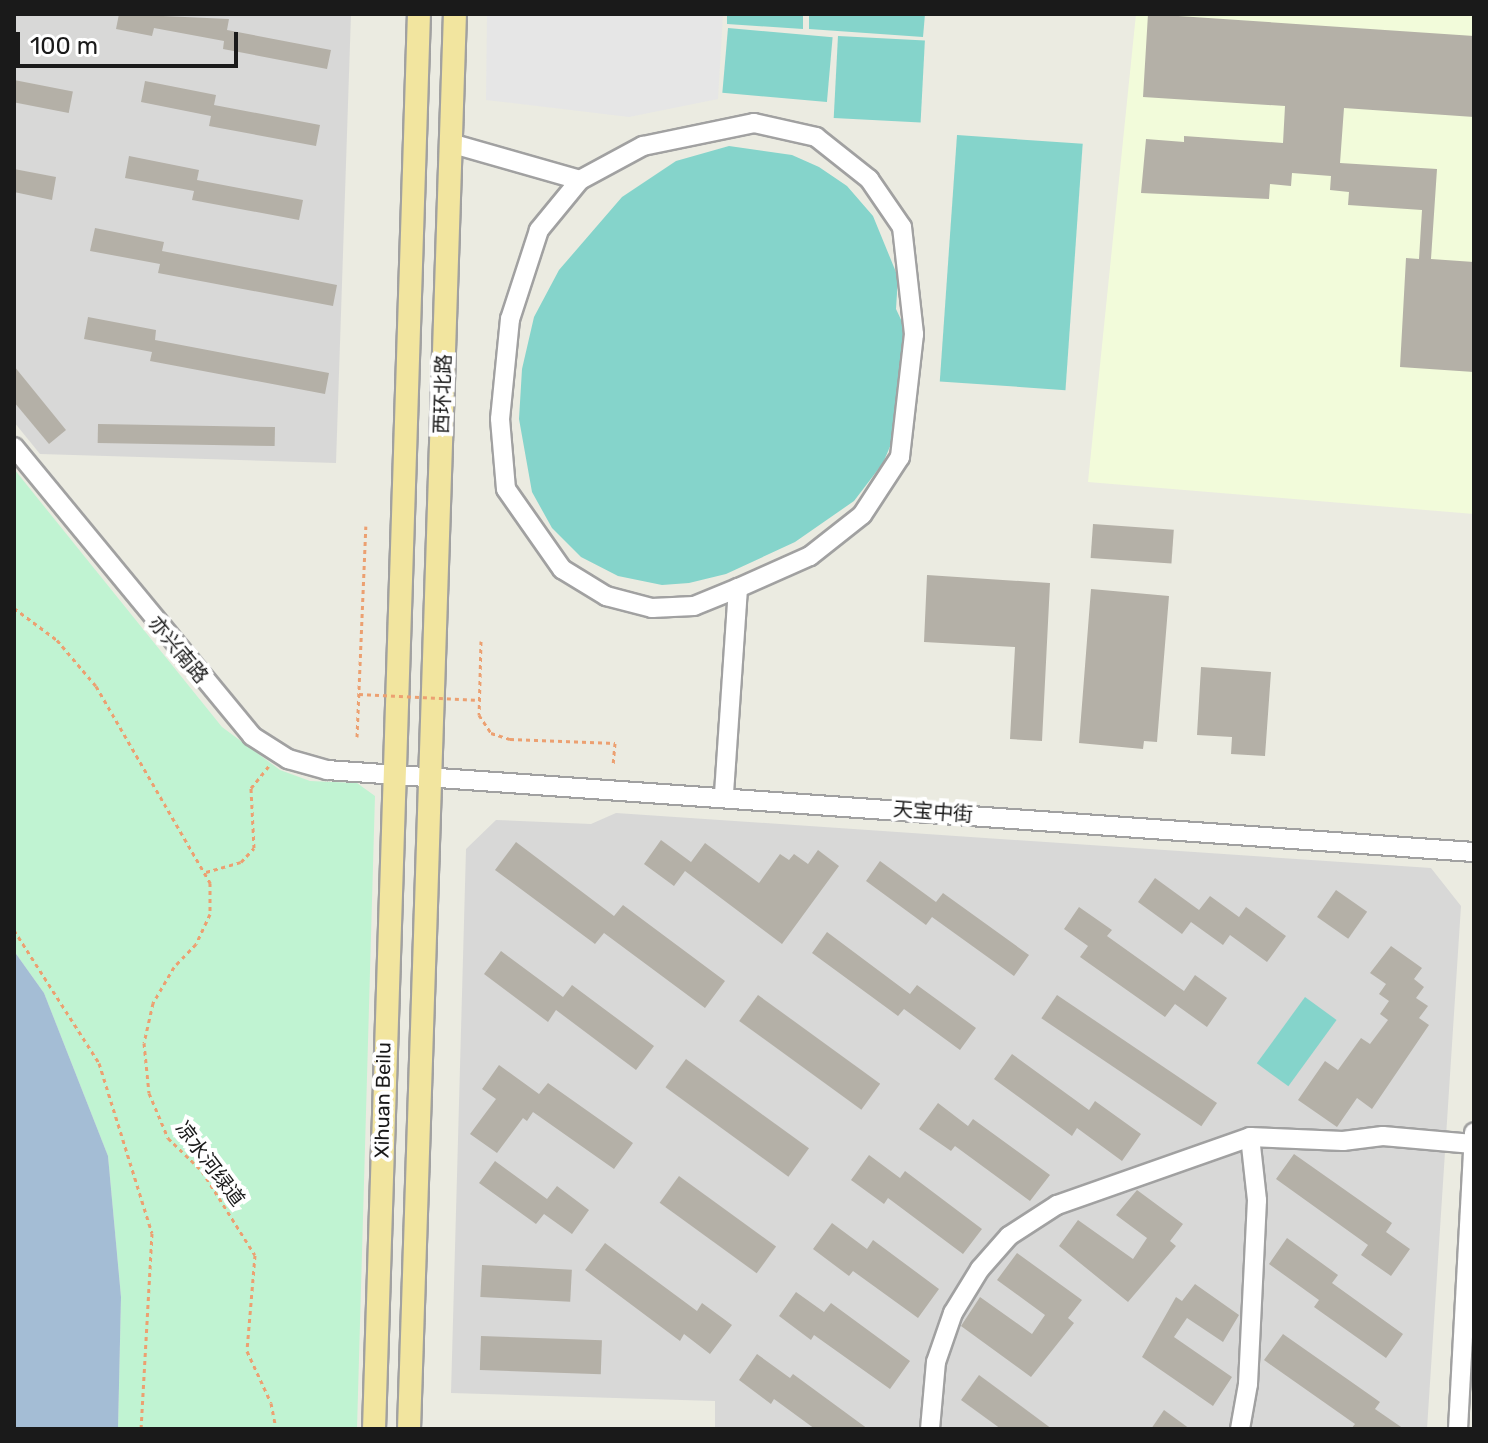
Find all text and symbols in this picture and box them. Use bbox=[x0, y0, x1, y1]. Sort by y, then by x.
scale bar bbox=[20, 16, 242, 66]
text: 100 m bbox=[30, 32, 98, 60]
street label: 西环北路 bbox=[430, 354, 456, 434]
street label: 亦兴南路 bbox=[143, 612, 213, 688]
street label: 天宝中街 bbox=[892, 797, 974, 827]
street label: Xihuan Beilu bbox=[370, 1042, 396, 1158]
street label: 凉水河绿道 bbox=[170, 1117, 250, 1211]

